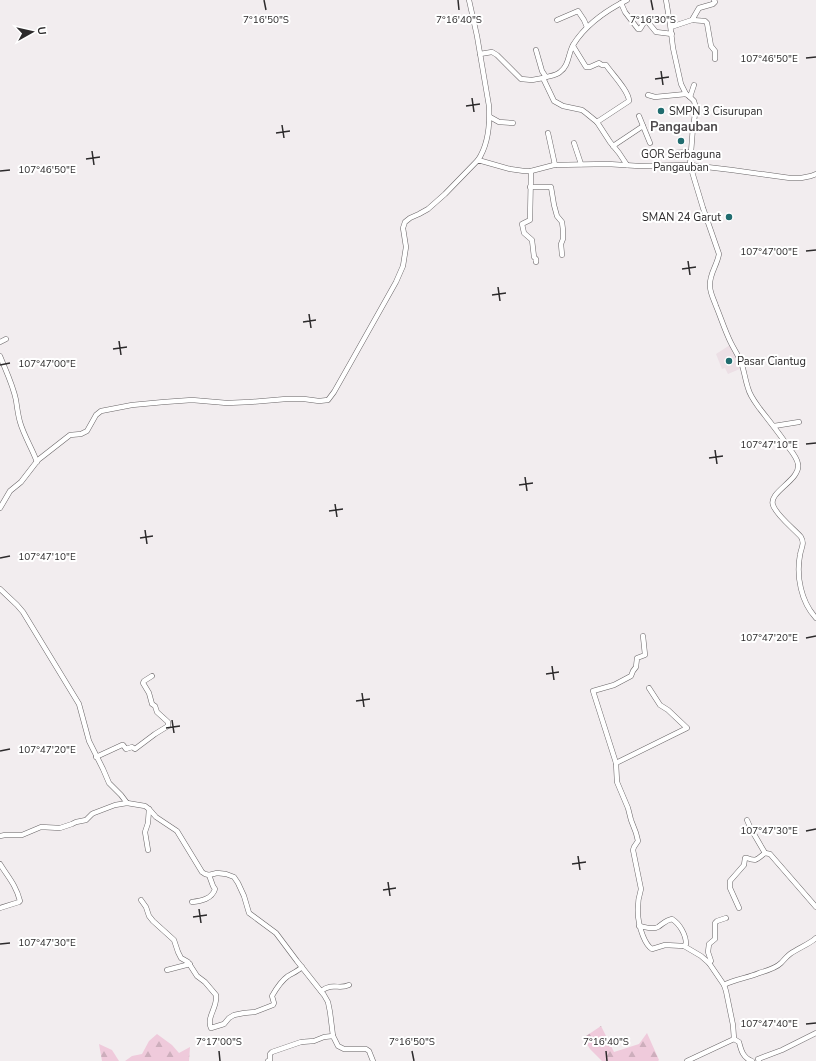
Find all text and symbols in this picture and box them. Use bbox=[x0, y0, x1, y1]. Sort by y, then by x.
north arrow bbox=[12, 12, 52, 52]
text: 7°16'50"S bbox=[243, 13, 289, 27]
text: 7°16'40"S bbox=[436, 13, 482, 27]
text: 7°16'30"S bbox=[630, 13, 676, 27]
text: U bbox=[33, 26, 49, 36]
text: 107°46'50"E bbox=[740, 52, 798, 66]
place label: SMPN 3 Cisurupan bbox=[669, 104, 763, 119]
marker: SMPN 3 Cisurupan bbox=[656, 106, 666, 116]
district label: Pangauban bbox=[650, 118, 718, 136]
marker: GOR Serbaguna Pangauban bbox=[676, 136, 686, 146]
place label: GOR Serbaguna Pangauban bbox=[641, 147, 721, 175]
text: 107°46'50"E bbox=[18, 163, 76, 177]
place label: SMAN 24 Garut bbox=[642, 210, 721, 225]
marker: SMAN 24 Garut bbox=[724, 212, 734, 222]
text: 107°47'00"E bbox=[740, 245, 798, 259]
place label: Pasar Ciantug bbox=[737, 354, 806, 369]
marker: Pasar Ciantug bbox=[724, 356, 734, 366]
text: 107°47'00"E bbox=[18, 357, 76, 371]
text: 107°47'10"E bbox=[740, 438, 798, 452]
text: 107°47'10"E bbox=[18, 550, 76, 564]
text: 107°47'20"E bbox=[740, 631, 798, 645]
text: 107°47'20"E bbox=[18, 743, 76, 757]
text: 107°47'30"E bbox=[740, 824, 798, 838]
text: 107°47'30"E bbox=[18, 936, 76, 950]
text: 107°47'40"E bbox=[740, 1017, 798, 1031]
text: 7°17'00"S bbox=[196, 1035, 242, 1049]
text: 7°16'50"S bbox=[389, 1035, 435, 1049]
text: 7°16'40"S bbox=[583, 1035, 629, 1049]

